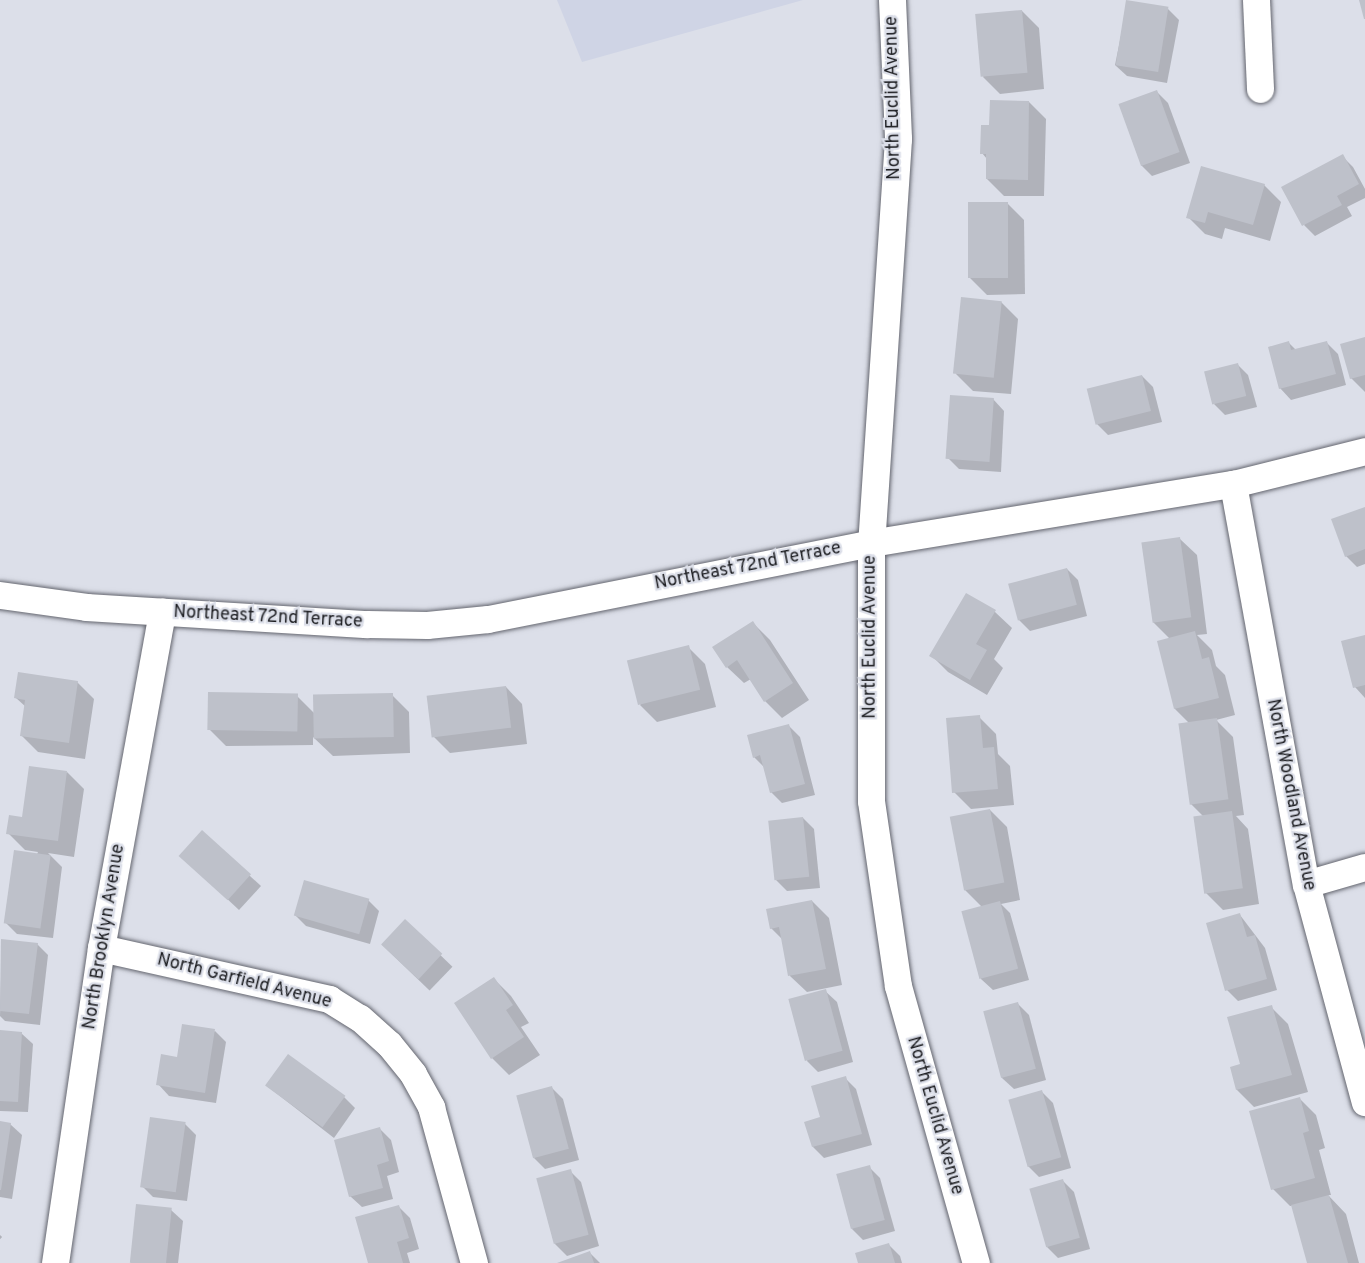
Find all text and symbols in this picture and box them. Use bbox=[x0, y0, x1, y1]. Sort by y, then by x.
street label: North Euclid Avenue bbox=[882, 16, 906, 180]
street label: Northeast 72nd Terrace bbox=[652, 538, 844, 596]
street label: North Euclid Avenue bbox=[860, 555, 882, 719]
street label: Northeast 72nd Terrace bbox=[172, 602, 364, 634]
street label: North Woodland Avenue bbox=[1261, 697, 1319, 893]
street label: North Brooklyn Avenue bbox=[80, 842, 130, 1032]
street label: North Garfield Avenue bbox=[154, 950, 334, 1014]
street label: North Euclid Avenue bbox=[901, 1034, 967, 1198]

